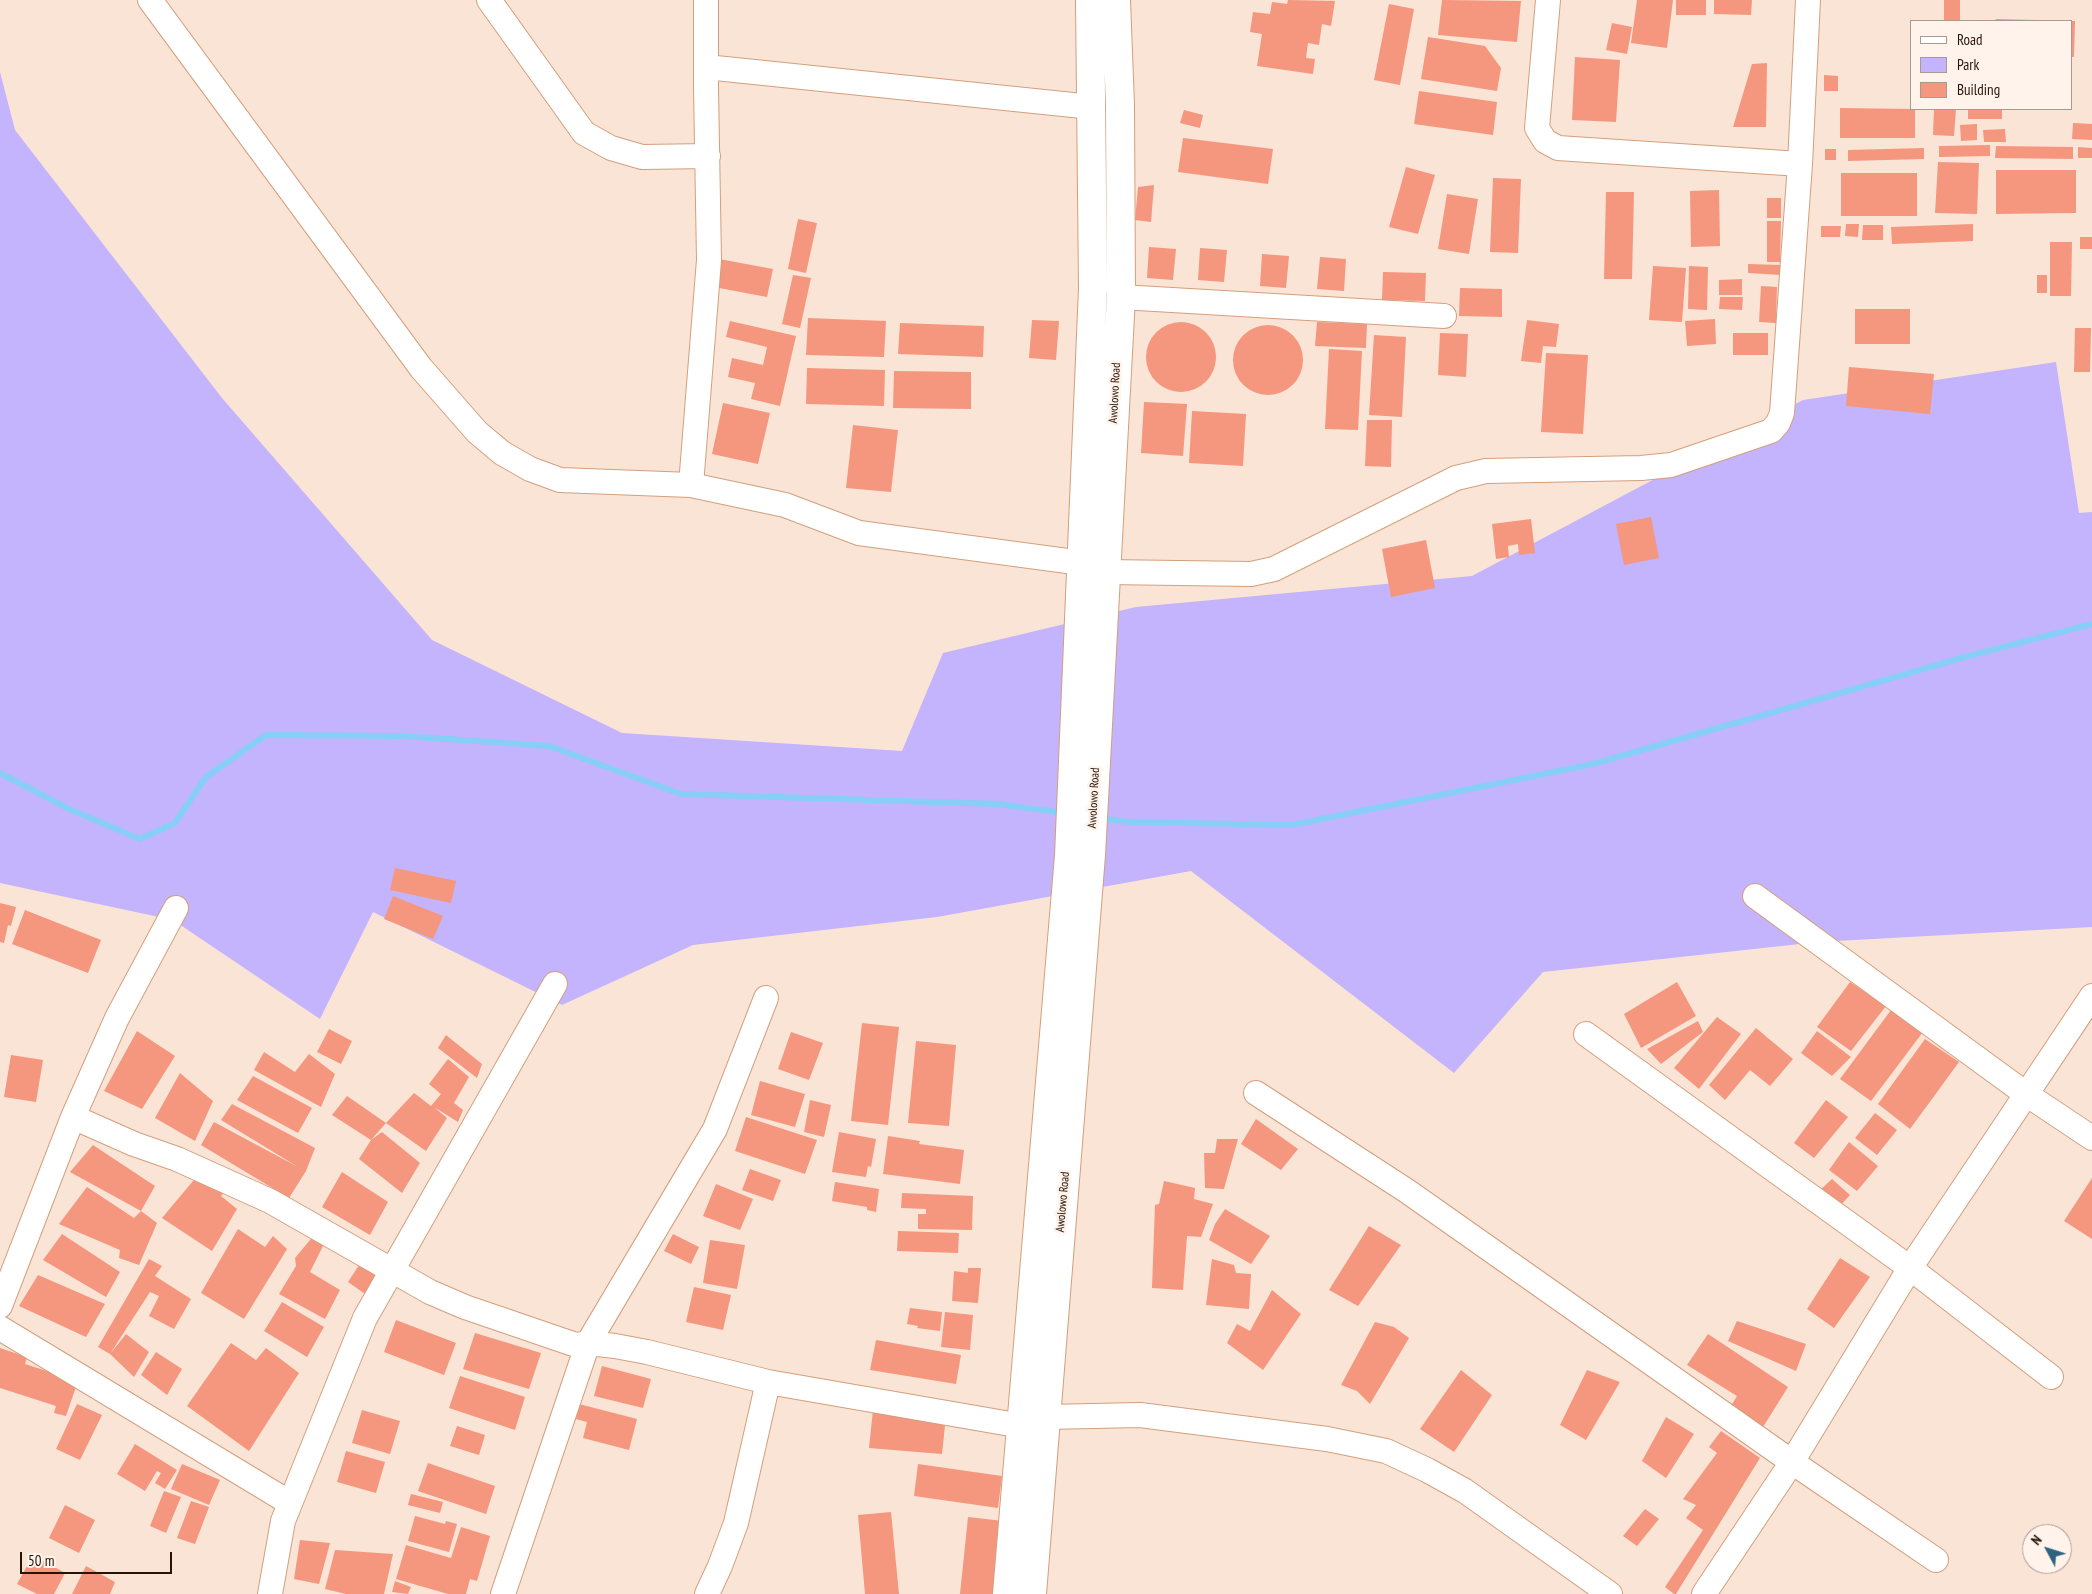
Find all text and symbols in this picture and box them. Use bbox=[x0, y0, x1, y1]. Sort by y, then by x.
legend bbox=[1910, 20, 2072, 110]
text: Road bbox=[1957, 30, 1983, 49]
text: Park bbox=[1957, 55, 1979, 74]
text: Building bbox=[1957, 80, 2000, 99]
street label: Awolowo Road bbox=[1106, 362, 1124, 424]
street label: Awolowo Road bbox=[1085, 767, 1103, 829]
street label: Awolowo Road bbox=[1053, 1171, 1073, 1233]
north arrow bbox=[2022, 1524, 2072, 1574]
text: N bbox=[2027, 1531, 2046, 1549]
scale bar bbox=[22, 1542, 175, 1574]
text: 50 m bbox=[28, 1551, 54, 1570]

